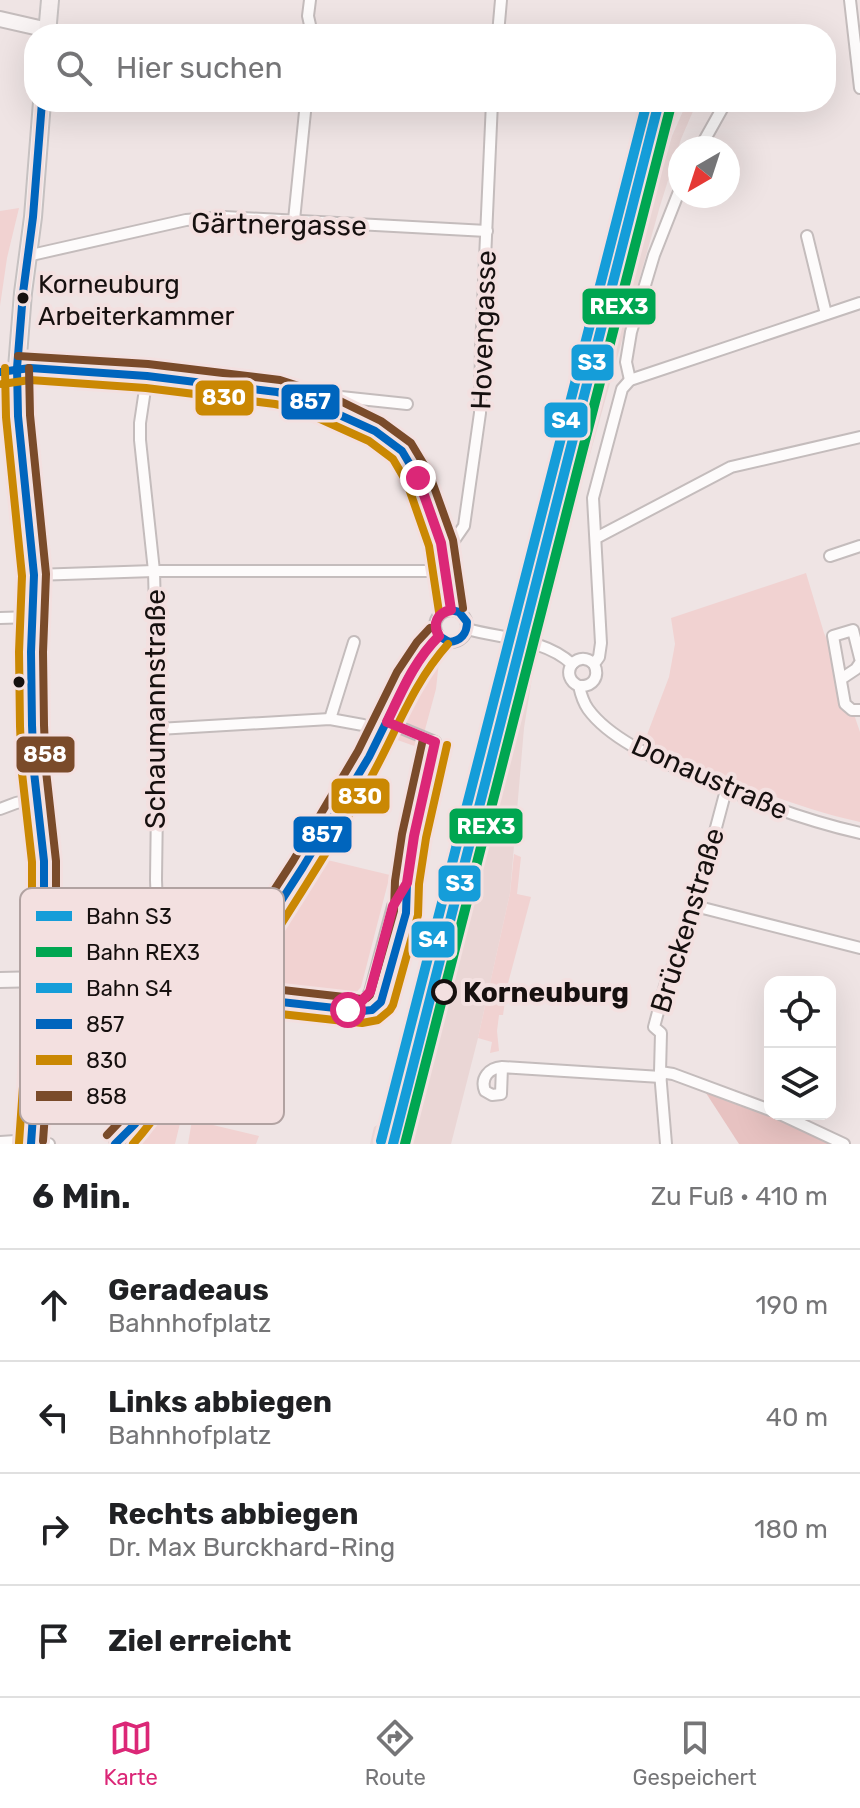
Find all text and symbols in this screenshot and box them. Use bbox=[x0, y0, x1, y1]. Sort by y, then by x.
search box bbox=[24, 24, 836, 112]
icon: search bbox=[52, 46, 96, 90]
text: Hier suchen bbox=[116, 50, 283, 86]
north arrow bbox=[668, 136, 740, 208]
street label: Gärtnergasse bbox=[191, 206, 367, 243]
street label: Hovengasse bbox=[464, 250, 503, 410]
place label: Korneuburg Arbeiterkammer bbox=[38, 269, 235, 332]
line badge: REX3 bbox=[581, 287, 657, 326]
marker: Korneuburg Arbeiterkammer bbox=[15, 290, 31, 306]
text: REX3 bbox=[590, 293, 648, 320]
line badge: S3 bbox=[570, 343, 615, 382]
text: S3 bbox=[577, 349, 607, 376]
line badge: 830 bbox=[194, 379, 255, 417]
line badge: 857 bbox=[280, 383, 341, 421]
text: 830 bbox=[202, 384, 246, 411]
text: 857 bbox=[289, 388, 331, 415]
line badge: S4 bbox=[543, 401, 589, 439]
text: S4 bbox=[551, 407, 581, 434]
route end bbox=[400, 460, 436, 496]
street label: Schaumannstraße bbox=[139, 589, 172, 829]
unlabelled marker bbox=[11, 674, 27, 690]
street label: Donaustraße bbox=[626, 728, 793, 827]
line badge: 858 bbox=[15, 735, 76, 774]
text: 858 bbox=[23, 741, 67, 768]
line badge: 830 bbox=[330, 777, 391, 815]
text: 830 bbox=[338, 783, 382, 810]
line badge: REX3 bbox=[448, 807, 524, 845]
text: REX3 bbox=[457, 813, 515, 840]
line badge: 857 bbox=[292, 815, 353, 854]
text: 857 bbox=[301, 821, 343, 848]
street label: Brückenstraße bbox=[644, 824, 731, 1016]
line badge: S3 bbox=[437, 864, 482, 903]
text: S3 bbox=[445, 870, 475, 897]
legend bbox=[20, 888, 284, 1124]
text: Bahn S3 bbox=[86, 903, 172, 930]
line badge: S4 bbox=[410, 920, 456, 959]
text: S4 bbox=[418, 926, 448, 953]
text: Bahn REX3 bbox=[86, 939, 200, 966]
text: Bahn S4 bbox=[86, 975, 172, 1002]
place label: Korneuburg bbox=[463, 976, 629, 1009]
map controls bbox=[764, 976, 836, 1120]
button: locate bbox=[764, 976, 836, 1048]
marker: Korneuburg bbox=[432, 980, 456, 1004]
route start bbox=[330, 992, 366, 1028]
text: 857 bbox=[86, 1011, 124, 1038]
text: 830 bbox=[86, 1047, 127, 1074]
button: layers bbox=[764, 1048, 836, 1120]
text: 858 bbox=[86, 1083, 127, 1110]
text: 6 Min. bbox=[32, 1176, 131, 1217]
text: Zu Fuß · 410 m bbox=[651, 1181, 828, 1212]
text: Geradeaus bbox=[108, 1272, 269, 1308]
icon: ahead bbox=[32, 1283, 76, 1327]
text: 190 m bbox=[755, 1290, 828, 1321]
text: Bahnhofplatz bbox=[108, 1308, 271, 1339]
text: Links abbiegen bbox=[108, 1384, 332, 1420]
icon: left bbox=[32, 1395, 76, 1439]
text: 40 m bbox=[766, 1402, 828, 1433]
text: Bahnhofplatz bbox=[108, 1420, 271, 1451]
text: Rechts abbiegen bbox=[108, 1496, 358, 1532]
icon: right bbox=[32, 1507, 76, 1551]
text: 180 m bbox=[754, 1514, 828, 1545]
text: Dr. Max Burckhard-Ring bbox=[108, 1532, 395, 1563]
icon: arrive bbox=[32, 1619, 76, 1663]
text: Ziel erreicht bbox=[108, 1623, 291, 1659]
tab: Karte bbox=[103, 1716, 158, 1791]
tab: Route bbox=[365, 1716, 426, 1791]
tab: Gespeichert bbox=[632, 1716, 757, 1791]

